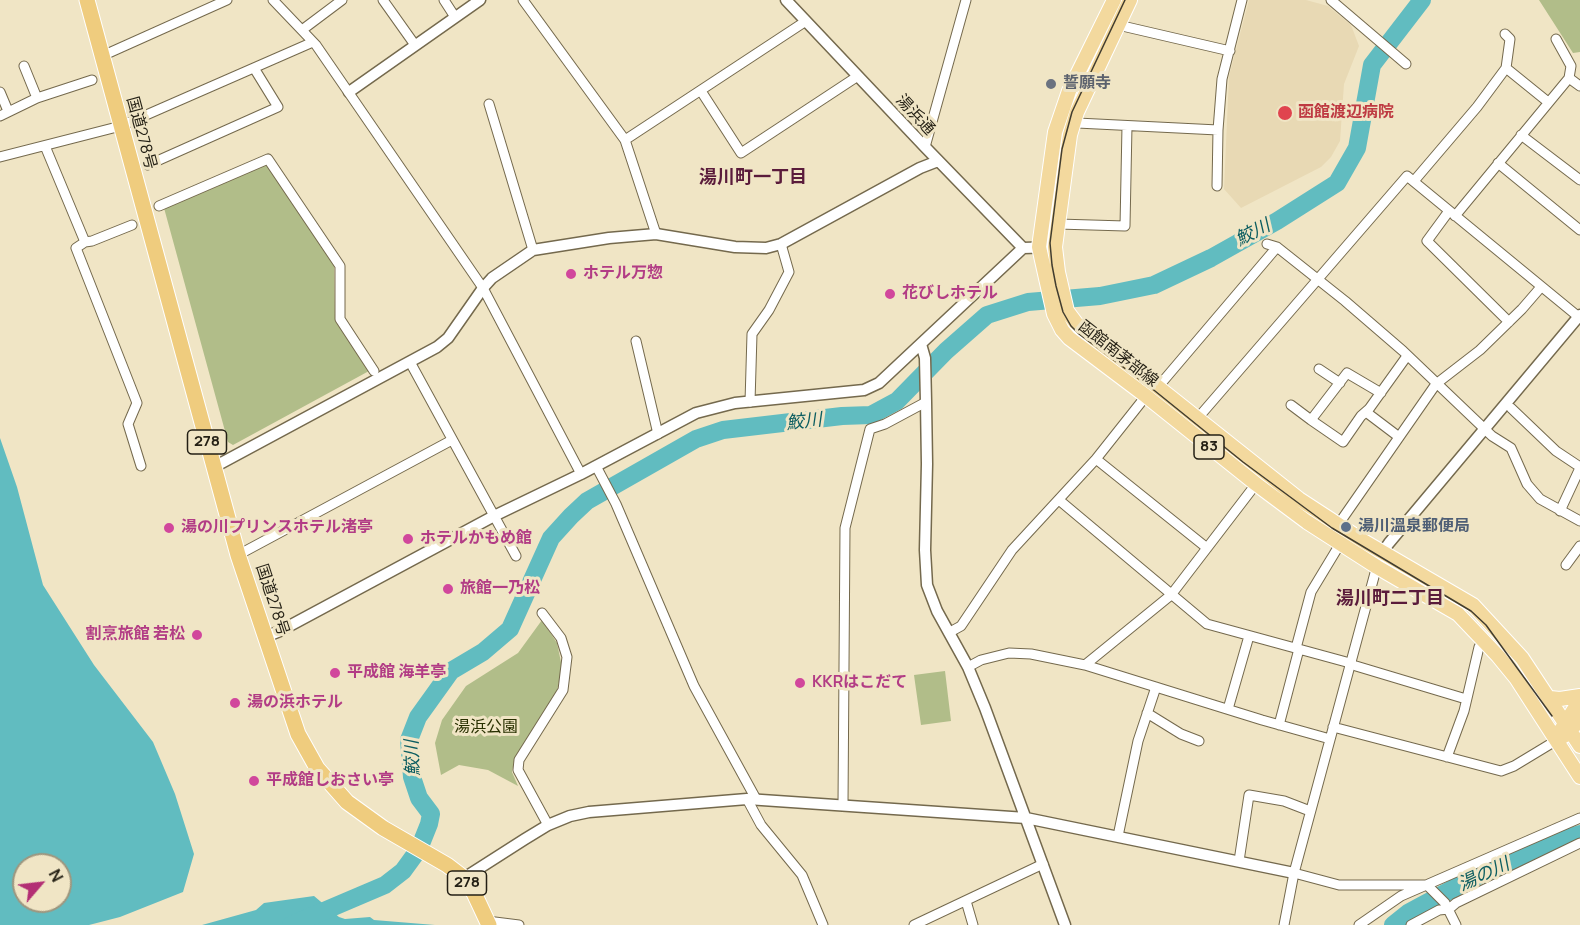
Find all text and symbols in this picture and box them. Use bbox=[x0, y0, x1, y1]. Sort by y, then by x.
place label: 誓願寺 bbox=[1063, 74, 1111, 94]
marker: 誓願寺 bbox=[1044, 77, 1058, 91]
street label: 湯浜通 bbox=[892, 91, 938, 139]
street label: 国道278号 bbox=[122, 95, 160, 171]
place label: 函館渡辺病院 bbox=[1298, 103, 1394, 123]
marker: 函館渡辺病院 bbox=[1276, 104, 1294, 122]
district label: 湯川町一丁目 bbox=[699, 167, 807, 189]
water label: 鮫川 bbox=[1232, 215, 1274, 251]
place label: ホテル万惣 bbox=[583, 264, 663, 284]
marker: ホテル万惣 bbox=[564, 267, 578, 281]
place label: 花びしホテル bbox=[902, 284, 998, 304]
marker: 花びしホテル bbox=[883, 287, 897, 301]
street label: 函館南茅部線 bbox=[1074, 317, 1162, 391]
water label: 鮫川 bbox=[785, 409, 823, 435]
road number: 278 bbox=[188, 430, 226, 454]
road number: 83 bbox=[1194, 435, 1224, 459]
place label: 湯川溫泉郵便局 bbox=[1358, 517, 1470, 537]
place label: 湯の川プリンスホテル渚亭 bbox=[181, 518, 373, 538]
marker: 湯川溫泉郵便局 bbox=[1339, 520, 1353, 534]
marker: 湯の川プリンスホテル渚亭 bbox=[162, 521, 176, 535]
place label: ホテルかもめ館 bbox=[420, 529, 532, 549]
marker: ホテルかもめ館 bbox=[401, 532, 415, 546]
street label: 国道278号 bbox=[251, 562, 293, 638]
place label: 旅館一乃松 bbox=[460, 579, 540, 599]
marker: 旅館一乃松 bbox=[441, 582, 455, 596]
district label: 湯川町二丁目 bbox=[1336, 588, 1444, 610]
place label: 割烹旅館 若松 bbox=[86, 625, 185, 645]
marker: 割烹旅館 若松 bbox=[190, 628, 204, 642]
place label: 平成館 海羊亭 bbox=[347, 663, 446, 683]
marker: 平成館 海羊亭 bbox=[328, 666, 342, 680]
place label: KKRはこだて bbox=[812, 673, 907, 693]
marker: KKRはこだて bbox=[793, 676, 807, 690]
place label: 湯の浜ホテル bbox=[247, 693, 343, 713]
marker: 湯の浜ホテル bbox=[228, 696, 242, 710]
park label: 湯浜公園 bbox=[454, 718, 518, 738]
water label: 鮫川 bbox=[402, 740, 424, 776]
place label: 平成館しおさい亭 bbox=[266, 771, 394, 791]
marker: 平成館しおさい亭 bbox=[247, 774, 261, 788]
north arrow bbox=[12, 853, 72, 913]
water label: 湯の川 bbox=[1455, 854, 1513, 896]
text: N bbox=[44, 865, 69, 886]
road number: 278 bbox=[448, 871, 486, 895]

